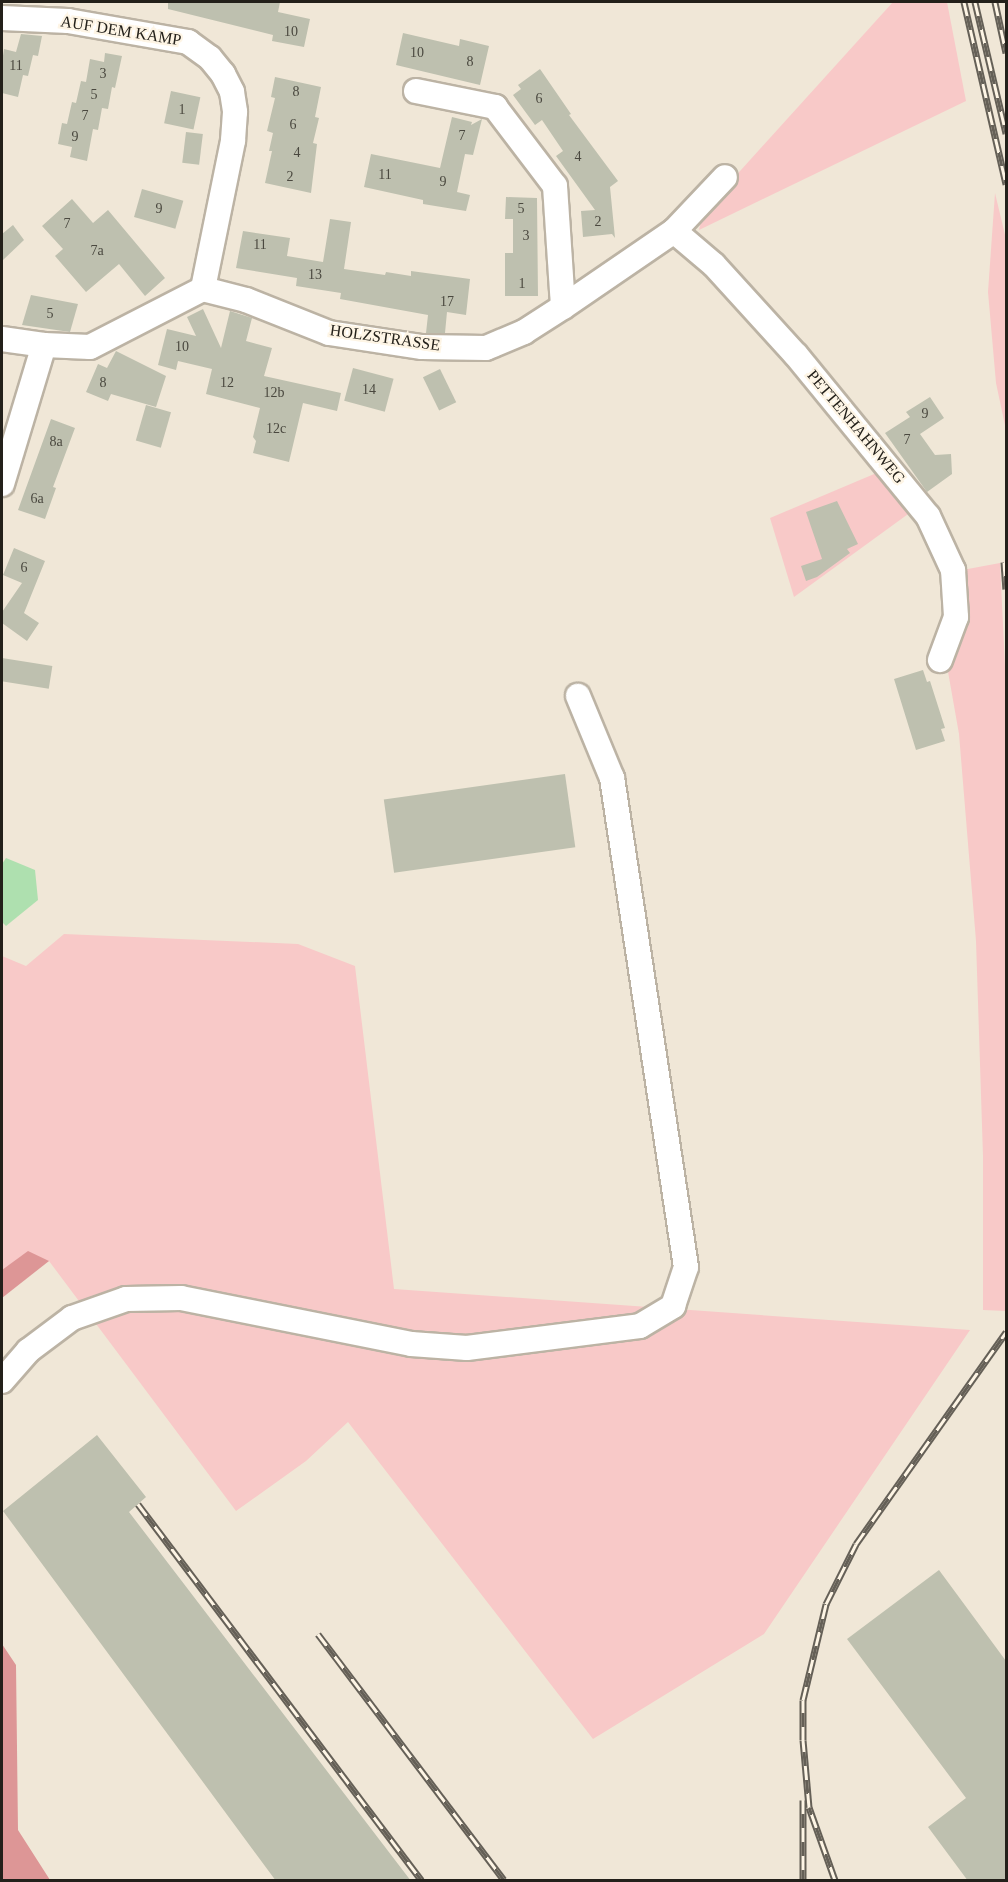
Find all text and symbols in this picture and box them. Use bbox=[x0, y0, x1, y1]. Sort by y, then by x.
street label: AUF DEM KAMP bbox=[59, 12, 183, 50]
house number: 10 bbox=[284, 24, 298, 40]
house number: 10 bbox=[410, 45, 424, 61]
house number: 8 bbox=[466, 54, 473, 70]
house number: 11 bbox=[9, 58, 23, 74]
house number: 3 bbox=[100, 66, 106, 82]
house number: 8 bbox=[292, 84, 300, 100]
house number: 5 bbox=[90, 87, 98, 103]
house number: 6 bbox=[536, 91, 542, 107]
house number: 1 bbox=[178, 102, 186, 118]
house number: 7 bbox=[82, 108, 88, 124]
house number: 6 bbox=[290, 117, 296, 133]
house number: 7 bbox=[458, 128, 466, 144]
house number: 9 bbox=[72, 129, 78, 145]
house number: 4 bbox=[294, 145, 300, 161]
house number: 4 bbox=[574, 149, 582, 165]
house number: 11 bbox=[378, 167, 392, 183]
house number: 2 bbox=[286, 169, 294, 185]
house number: 9 bbox=[440, 174, 446, 190]
house number: 9 bbox=[156, 201, 162, 217]
house number: 5 bbox=[518, 201, 524, 217]
house number: 2 bbox=[594, 214, 602, 230]
house number: 7 bbox=[63, 216, 70, 232]
house number: 3 bbox=[522, 228, 530, 244]
house number: 11 bbox=[253, 237, 267, 253]
house number: 7a bbox=[90, 243, 104, 259]
house number: 13 bbox=[308, 267, 322, 283]
house number: 1 bbox=[518, 276, 526, 292]
house number: 17 bbox=[440, 294, 454, 310]
house number: 5 bbox=[47, 306, 54, 322]
street label: HOLZSTRASSE bbox=[329, 321, 441, 355]
house number: 10 bbox=[175, 339, 189, 355]
street label: PETTENHAHNWEG bbox=[803, 366, 909, 488]
house number: 8 bbox=[100, 375, 106, 391]
house number: 12 bbox=[220, 375, 234, 391]
house number: 14 bbox=[362, 382, 376, 398]
house number: 12b bbox=[264, 385, 284, 401]
house number: 9 bbox=[921, 406, 928, 422]
house number: 12c bbox=[266, 421, 286, 437]
house number: 7 bbox=[903, 432, 910, 448]
house number: 8a bbox=[49, 434, 63, 450]
house number: 6a bbox=[30, 491, 44, 507]
house number: 6 bbox=[20, 560, 28, 576]

